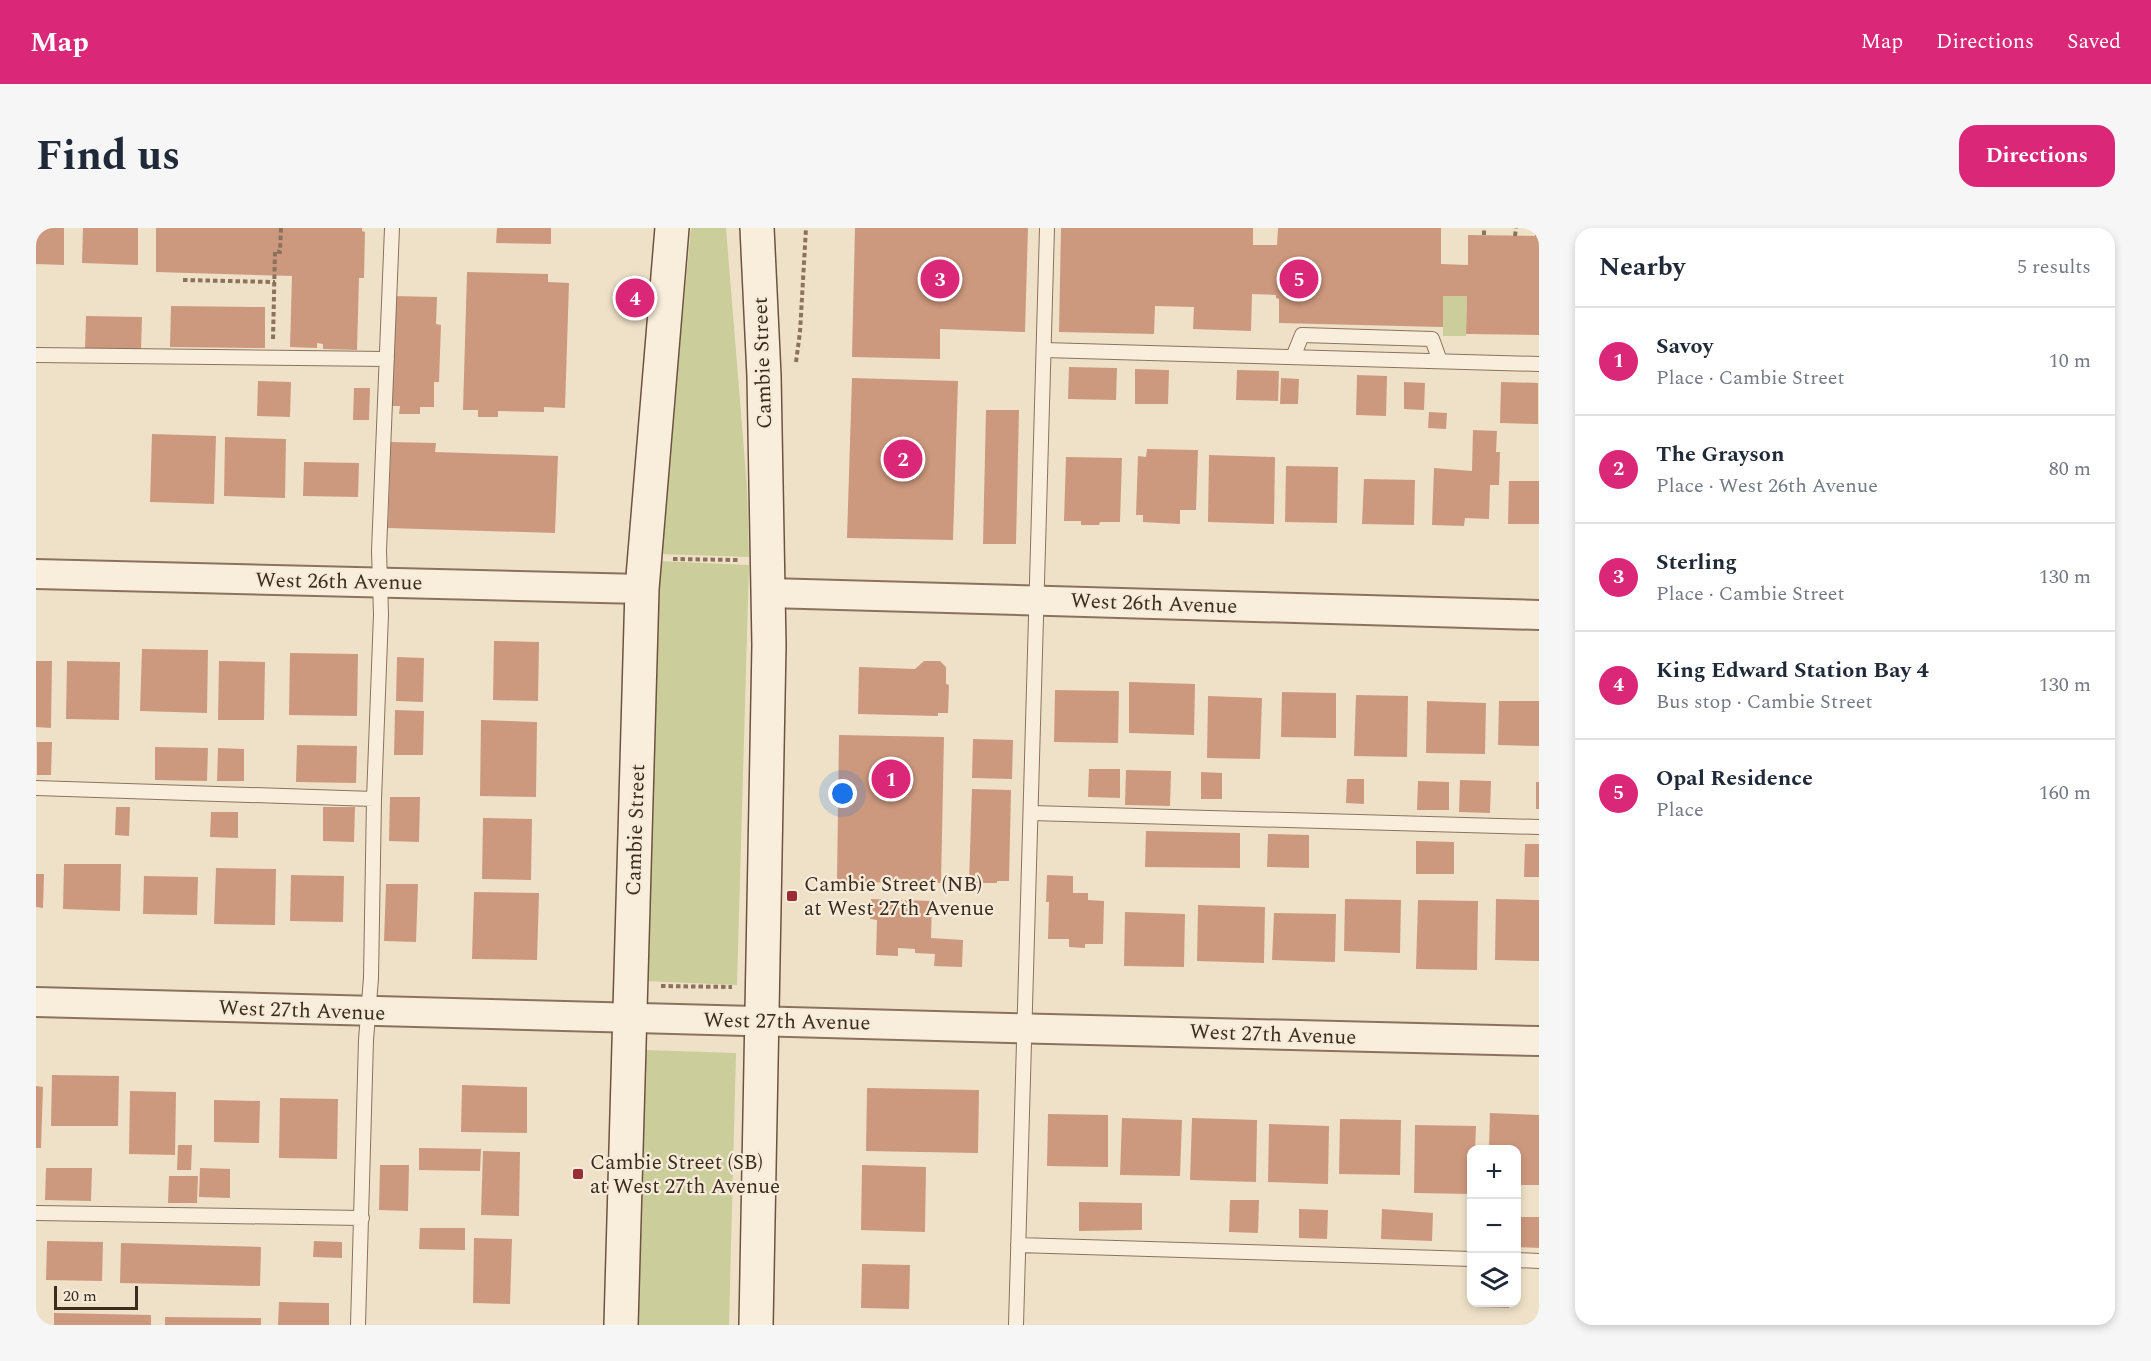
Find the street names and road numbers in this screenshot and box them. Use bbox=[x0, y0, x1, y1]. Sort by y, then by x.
street label: Cambie Street bbox=[745, 296, 781, 430]
street label: West 26th Avenue bbox=[255, 565, 423, 599]
street label: West 26th Avenue bbox=[1070, 585, 1238, 623]
street label: Cambie Street bbox=[618, 763, 654, 897]
street label: West 27th Avenue bbox=[218, 992, 386, 1030]
street label: West 27th Avenue bbox=[703, 1005, 871, 1039]
street label: West 27th Avenue bbox=[1189, 1016, 1357, 1054]

